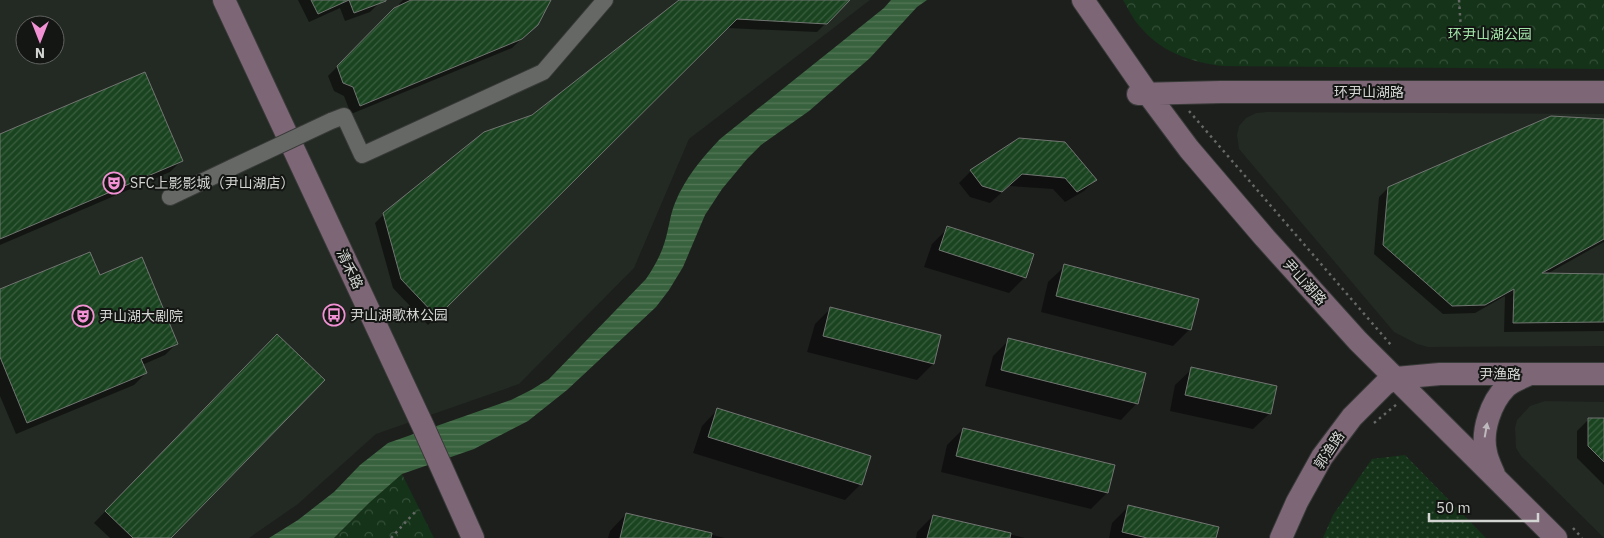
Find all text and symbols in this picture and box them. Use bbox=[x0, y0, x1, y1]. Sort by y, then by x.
north arrow bbox=[15, 15, 65, 65]
park label: 环尹山湖公园 bbox=[1448, 25, 1532, 43]
text: N bbox=[35, 44, 45, 62]
street label: 环尹山湖路 bbox=[1334, 83, 1404, 101]
theatre icon: SFC上影影城（尹山湖店） bbox=[102, 171, 126, 195]
place label: SFC上影影城（尹山湖店） bbox=[130, 174, 294, 192]
street label: 清禾路 bbox=[333, 246, 367, 292]
street label: 尹山湖路 bbox=[1280, 255, 1330, 309]
bus stop icon: 尹山湖歌林公园 bbox=[322, 303, 346, 327]
theatre icon: 尹山湖大剧院 bbox=[71, 304, 95, 328]
place label: 尹山湖歌林公园 bbox=[350, 306, 448, 324]
place label: 尹山湖大剧院 bbox=[99, 307, 183, 325]
street label: 尹渔路 bbox=[1479, 365, 1521, 383]
one-way arrow bbox=[1482, 422, 1490, 438]
street label: 郭渔路 bbox=[1310, 428, 1348, 472]
scale bar bbox=[1429, 490, 1538, 522]
text: 50 m bbox=[1436, 498, 1471, 517]

